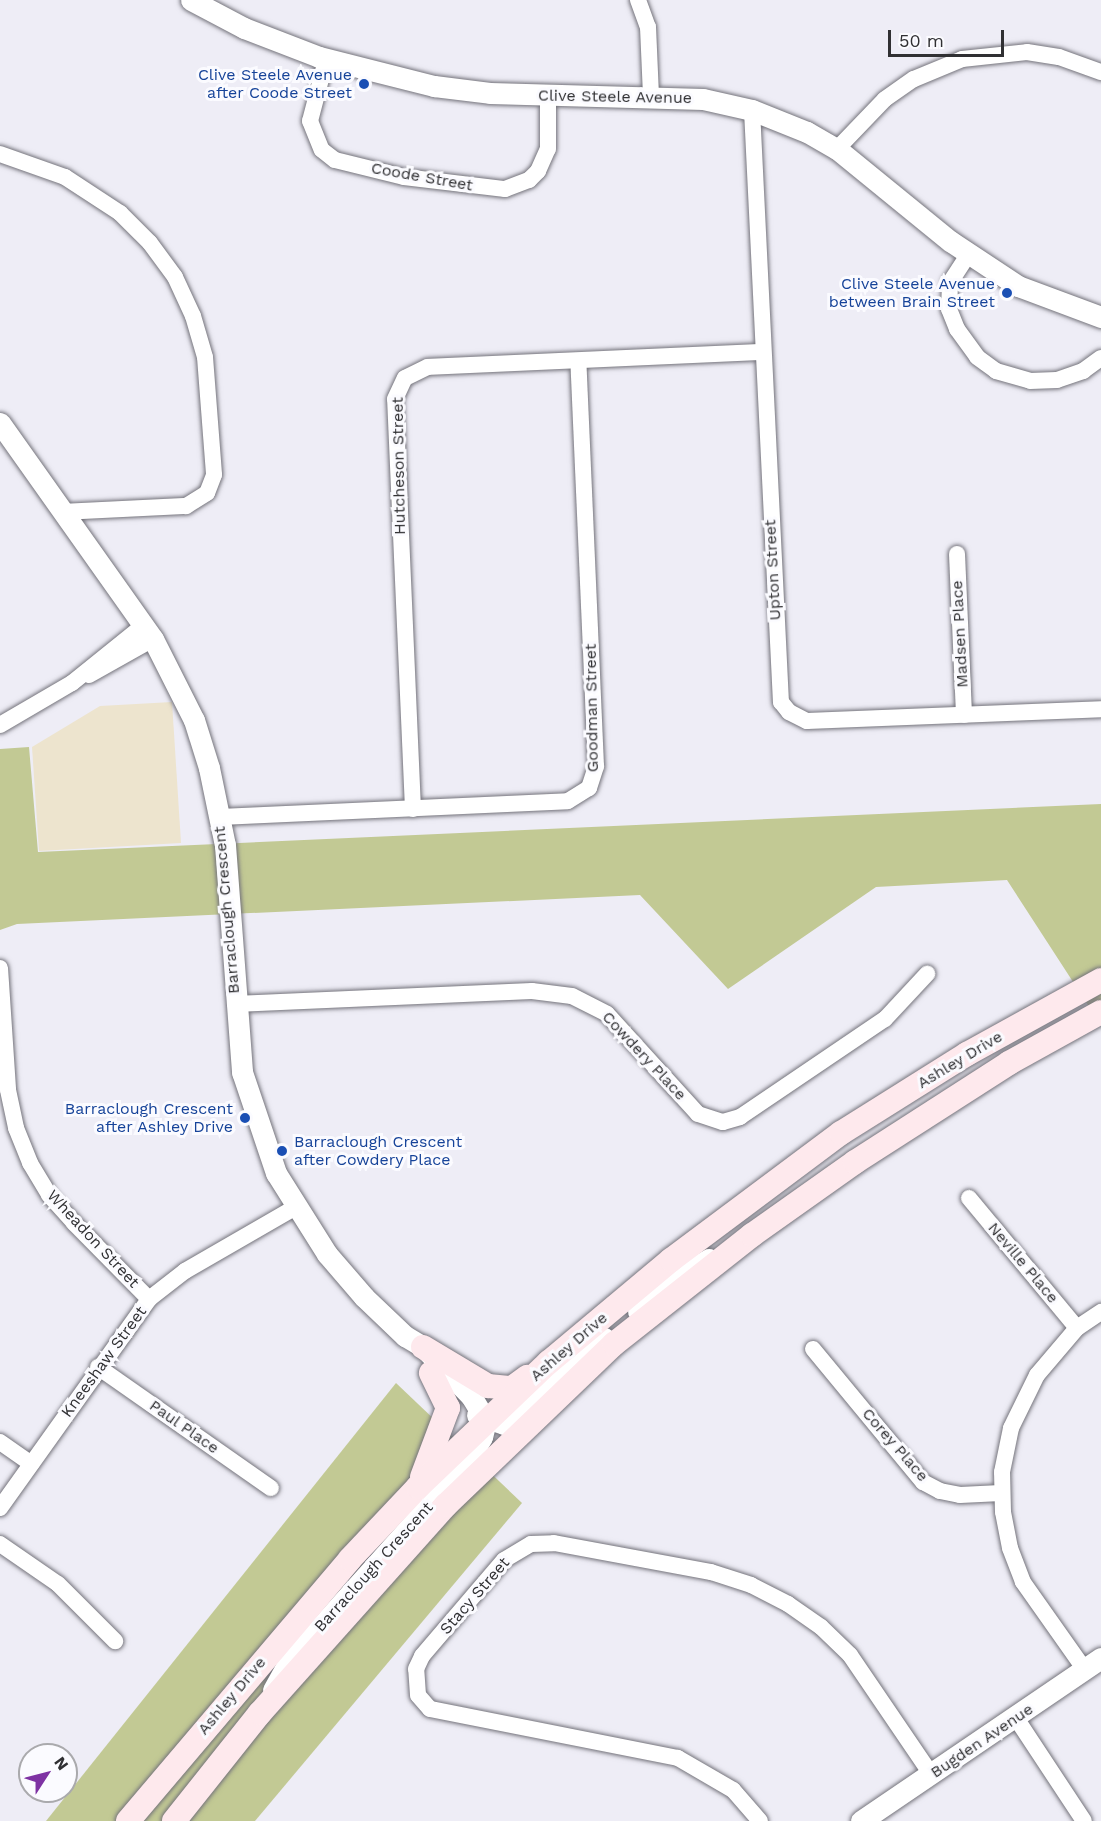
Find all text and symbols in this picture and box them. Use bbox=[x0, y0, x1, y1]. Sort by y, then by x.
scale bar bbox=[891, 18, 1006, 56]
text: 50 m bbox=[899, 30, 944, 51]
place label: Clive Steele Avenue after Coode Street bbox=[197, 65, 352, 103]
marker: Clive Steele Avenue after Coode Street bbox=[357, 77, 371, 91]
street label: Clive Steele Avenue bbox=[537, 86, 693, 108]
street label: Coode Street bbox=[370, 159, 474, 195]
place label: Clive Steele Avenue between Brain Street bbox=[829, 274, 995, 312]
marker: Clive Steele Avenue between Brain Street bbox=[1000, 286, 1014, 300]
street label: Hutcheson Street bbox=[388, 397, 410, 535]
street label: Upton Street bbox=[761, 519, 785, 621]
street label: Madsen Place bbox=[948, 580, 972, 688]
street label: Goodman Street bbox=[581, 644, 603, 772]
street label: Barraclough Crescent bbox=[210, 825, 244, 995]
street label: Cowdery Place bbox=[598, 1007, 690, 1105]
street label: Ashley Drive bbox=[914, 1027, 1006, 1093]
place label: Barraclough Crescent after Ashley Drive bbox=[65, 1099, 233, 1137]
marker: Barraclough Crescent after Ashley Drive bbox=[238, 1111, 252, 1125]
place label: Barraclough Crescent after Cowdery Place bbox=[294, 1132, 462, 1170]
marker: Barraclough Crescent after Cowdery Place bbox=[275, 1144, 289, 1158]
street label: Wheadon Street bbox=[43, 1186, 143, 1292]
street label: Neville Place bbox=[984, 1219, 1062, 1307]
street label: Kneeshaw Street bbox=[57, 1303, 151, 1421]
street label: Ashley Drive bbox=[526, 1308, 612, 1386]
street label: Paul Place bbox=[145, 1396, 223, 1458]
street label: Corey Place bbox=[858, 1404, 932, 1486]
street label: Barraclough Crescent bbox=[311, 1498, 437, 1636]
street label: Stacy Street bbox=[436, 1553, 514, 1639]
street label: Ashley Drive bbox=[194, 1653, 270, 1739]
street label: Bugden Avenue bbox=[927, 1699, 1037, 1783]
north arrow bbox=[18, 1743, 78, 1803]
text: N bbox=[50, 1753, 73, 1774]

